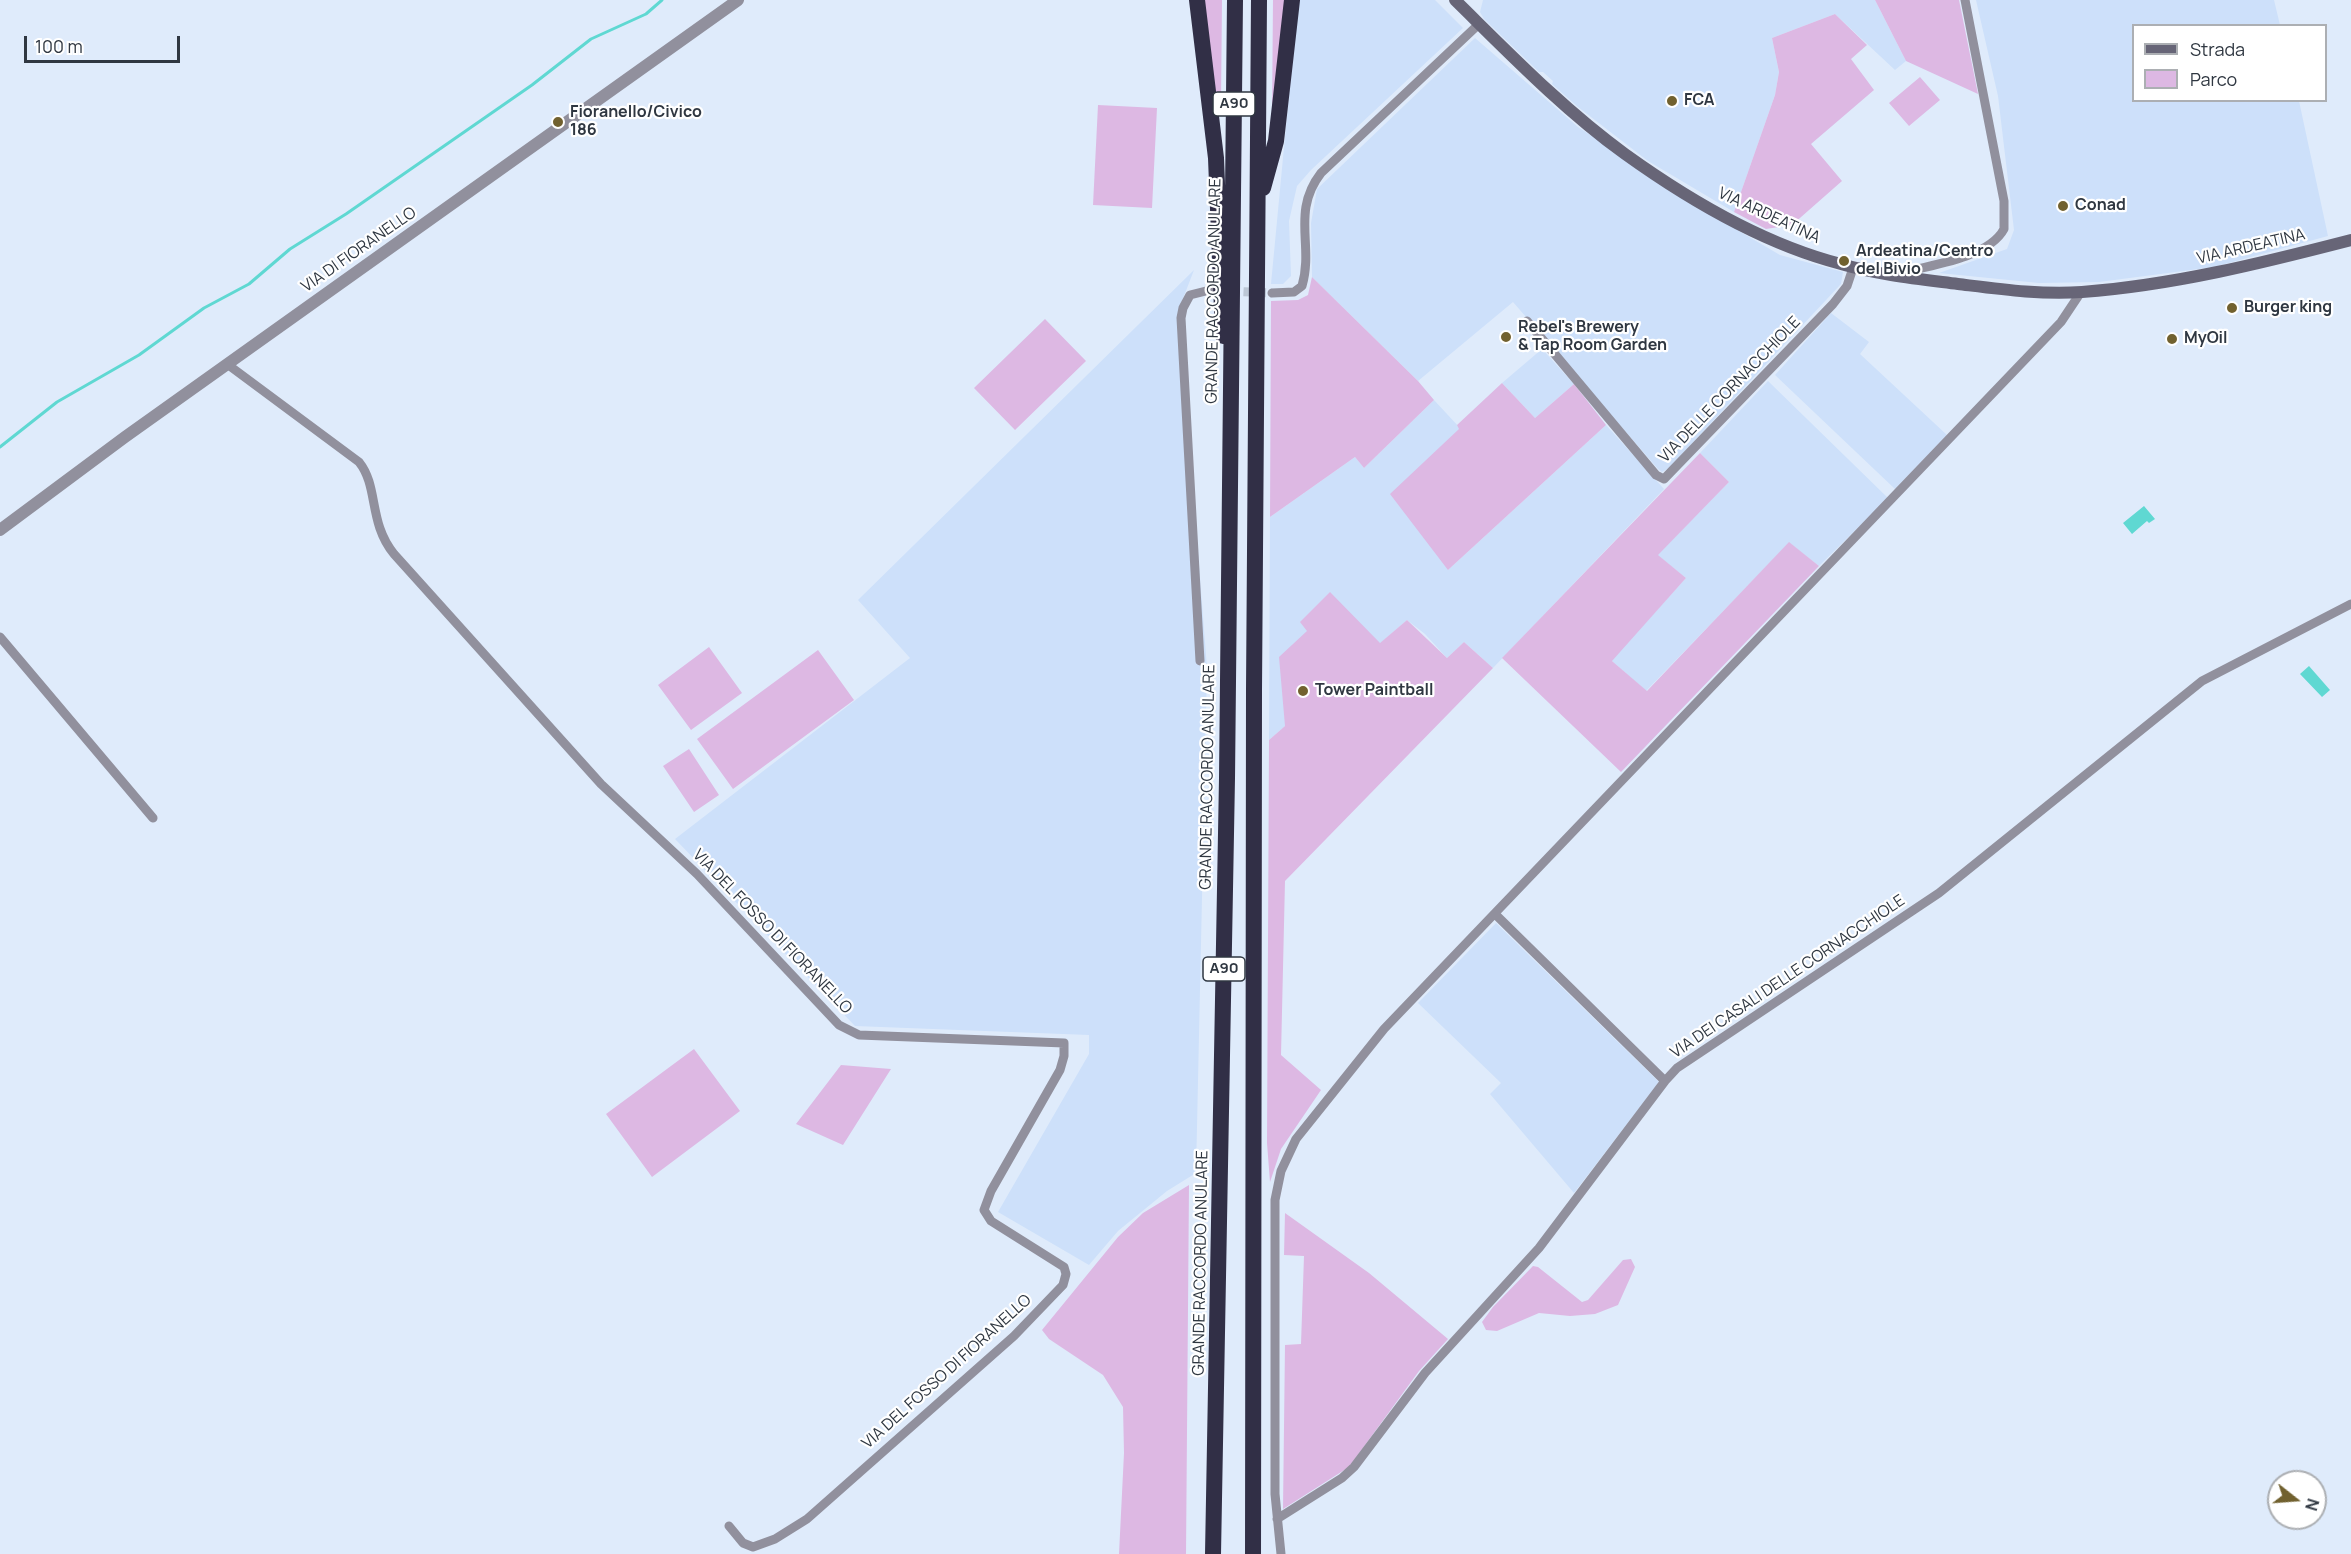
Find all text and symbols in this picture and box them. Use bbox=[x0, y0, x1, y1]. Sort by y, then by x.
scale bar bbox=[27, 24, 183, 62]
legend bbox=[2132, 24, 2327, 102]
text: 100 m bbox=[35, 34, 83, 58]
text: Strada bbox=[2190, 37, 2245, 61]
text: Parco bbox=[2190, 67, 2237, 91]
place label: FCA bbox=[1684, 91, 1715, 111]
road number: A90 bbox=[1213, 92, 1255, 116]
marker: FCA bbox=[1665, 94, 1679, 108]
place label: Fioranello/Civico 186 bbox=[570, 103, 702, 141]
marker: Fioranello/Civico 186 bbox=[551, 115, 565, 129]
street label: GRANDE RACCORDO ANULARE bbox=[1202, 178, 1226, 404]
street label: VIA ARDEATINA bbox=[1715, 184, 1823, 248]
place label: Conad bbox=[2075, 196, 2126, 216]
marker: Conad bbox=[2056, 199, 2070, 213]
street label: VIA DI FIORANELLO bbox=[298, 203, 420, 297]
street label: VIA ARDEATINA bbox=[2195, 225, 2307, 269]
place label: Ardeatina/Centro del Bivio bbox=[1856, 242, 1993, 280]
marker: Ardeatina/Centro del Bivio bbox=[1837, 254, 1851, 268]
place label: Burger king bbox=[2244, 298, 2332, 318]
marker: Burger king bbox=[2225, 301, 2239, 315]
street label: VIA DELLE CORNACCHIOLE bbox=[1655, 313, 1805, 467]
place label: Rebel's Brewery & Tap Room Garden bbox=[1518, 318, 1667, 356]
place label: MyOil bbox=[2184, 329, 2228, 349]
marker: Rebel's Brewery & Tap Room Garden bbox=[1499, 330, 1513, 344]
marker: MyOil bbox=[2165, 332, 2179, 346]
street label: GRANDE RACCORDO ANULARE bbox=[1196, 664, 1220, 890]
place label: Tower Paintball bbox=[1315, 681, 1433, 701]
marker: Tower Paintball bbox=[1296, 684, 1310, 698]
street label: VIA DEL FOSSO DI FIORANELLO bbox=[688, 846, 856, 1018]
street label: VIA DEI CASALI DELLE CORNACCHIOLE bbox=[1667, 891, 1909, 1063]
road number: A90 bbox=[1203, 957, 1245, 981]
street label: GRANDE RACCORDO ANULARE bbox=[1189, 1150, 1213, 1376]
street label: VIA DEL FOSSO DI FIORANELLO bbox=[858, 1291, 1036, 1453]
north arrow bbox=[2267, 1470, 2327, 1530]
text: N bbox=[2300, 1496, 2325, 1513]

